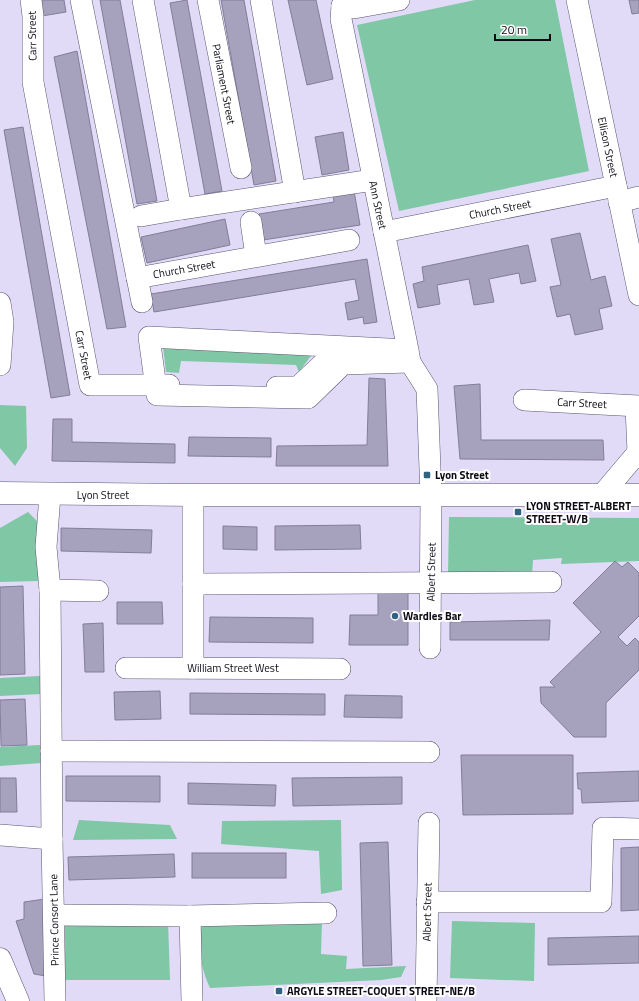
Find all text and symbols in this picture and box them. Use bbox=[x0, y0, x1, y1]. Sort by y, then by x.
street label: Carr Street bbox=[24, 11, 40, 61]
scale bar bbox=[495, 16, 550, 42]
text: 20 m bbox=[501, 20, 527, 39]
street label: Parliament Street bbox=[208, 42, 240, 126]
street label: Ellison Street bbox=[594, 115, 622, 179]
street label: Ann Street bbox=[365, 179, 391, 231]
street label: Church Street bbox=[468, 195, 533, 223]
street label: Church Street bbox=[152, 256, 216, 282]
street label: Carr Street bbox=[71, 329, 97, 381]
street label: Carr Street bbox=[557, 394, 607, 412]
place label: Lyon Street bbox=[435, 467, 489, 483]
marker: Lyon Street bbox=[422, 470, 432, 480]
street label: Lyon Street bbox=[77, 487, 129, 503]
place label: LYON STREET-ALBERT STREET-W/B bbox=[526, 498, 631, 527]
marker: LYON STREET-ALBERT STREET-W/B bbox=[513, 507, 523, 517]
street label: Albert Street bbox=[422, 542, 440, 602]
place label: Wardles Bar bbox=[403, 608, 461, 624]
marker: Wardles Bar bbox=[390, 611, 400, 621]
street label: William Street West bbox=[187, 660, 279, 676]
street label: Prince Consort Lane bbox=[45, 873, 63, 966]
street label: Albert Street bbox=[418, 882, 436, 942]
place label: ARGYLE STREET-COQUET STREET-NE/B bbox=[287, 983, 475, 999]
marker: ARGYLE STREET-COQUET STREET-NE/B bbox=[274, 986, 284, 996]

